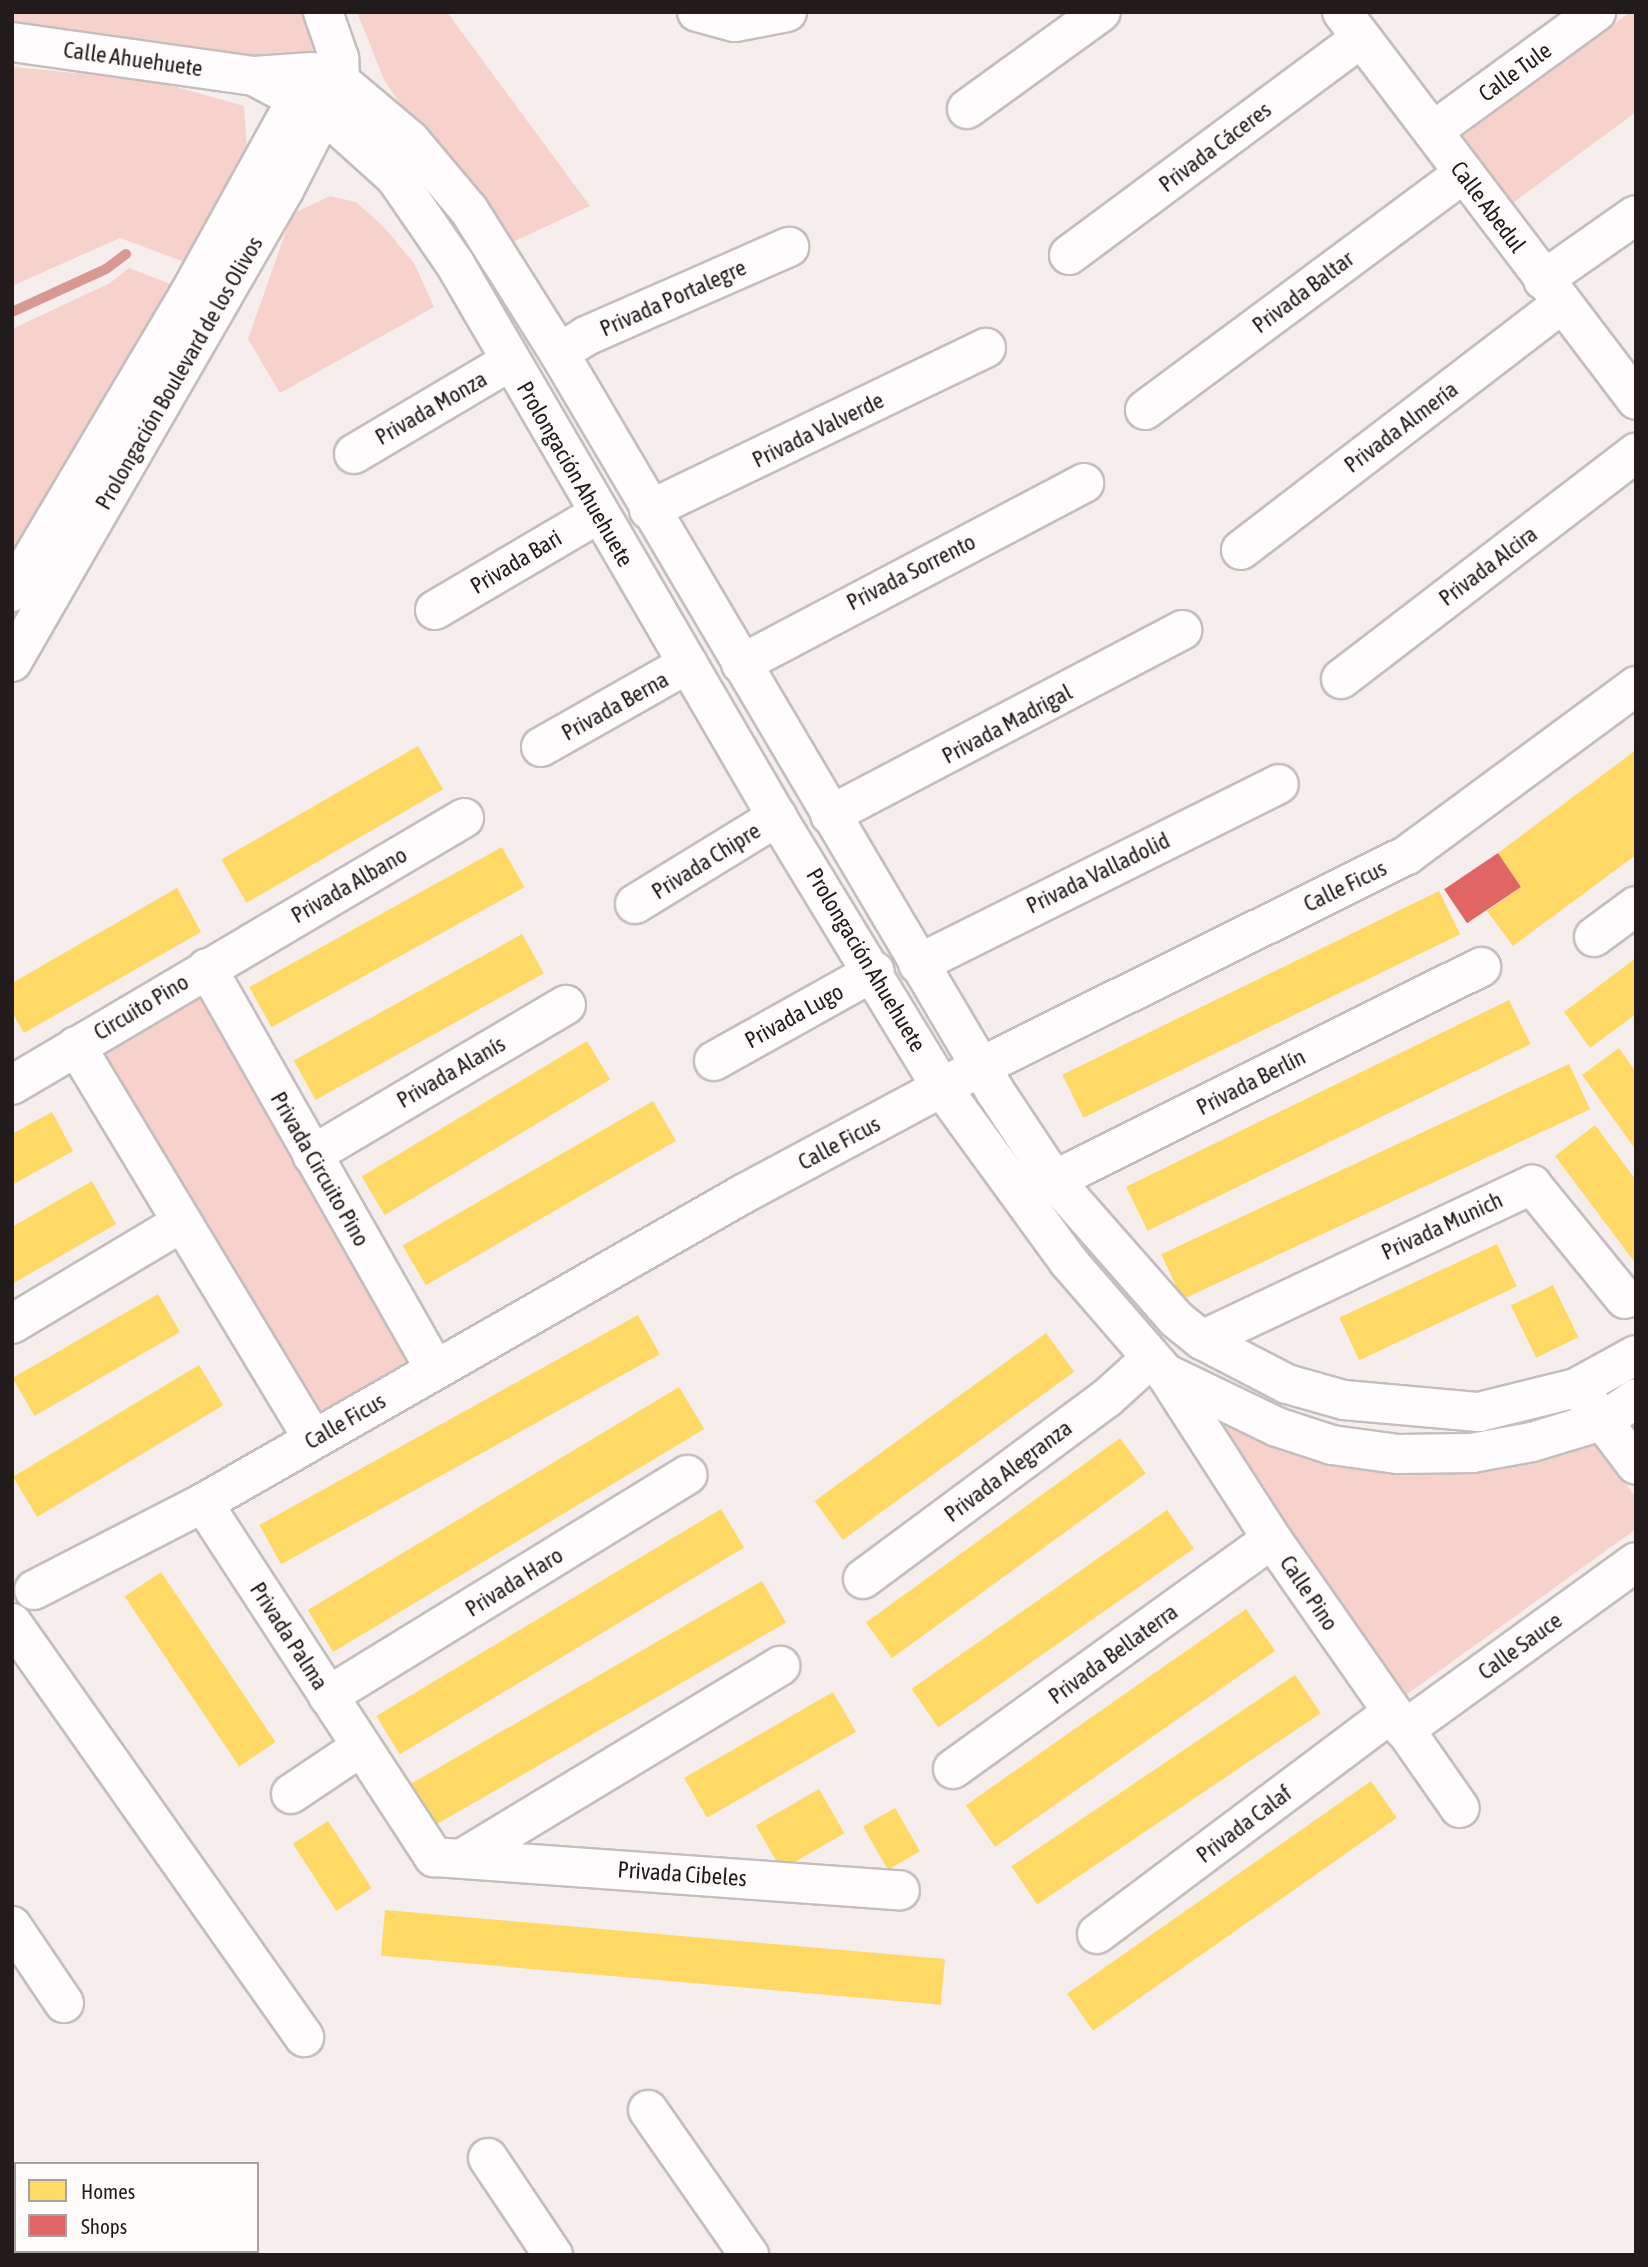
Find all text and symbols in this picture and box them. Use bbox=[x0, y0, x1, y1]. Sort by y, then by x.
street label: Calle Ahuehuete bbox=[62, 36, 204, 82]
street label: Calle Tule bbox=[1473, 36, 1557, 108]
street label: Privada Cáceres bbox=[1153, 96, 1277, 198]
street label: Calle Abedul bbox=[1445, 156, 1531, 258]
street label: Prolongación Boulevard de los Olivos bbox=[89, 232, 269, 514]
street label: Privada Baltar bbox=[1247, 245, 1359, 339]
street label: Privada Portalegre bbox=[596, 253, 750, 343]
street label: Privada Monza bbox=[370, 365, 492, 451]
street label: Privada Almería bbox=[1339, 375, 1463, 479]
street label: Prolongación Ahuehuete bbox=[511, 376, 639, 572]
street label: Privada Valverde bbox=[748, 386, 888, 474]
street label: Privada Alcira bbox=[1433, 520, 1543, 612]
street label: Privada Bari bbox=[465, 524, 567, 600]
street label: Privada Sorrento bbox=[842, 528, 980, 616]
street label: Privada Berna bbox=[557, 665, 673, 747]
street label: Privada Madrigal bbox=[937, 678, 1077, 770]
street label: Privada Chipre bbox=[647, 817, 765, 905]
street label: Privada Valladolid bbox=[1022, 826, 1174, 920]
street label: Privada Albano bbox=[286, 841, 412, 929]
street label: Calle Ficus bbox=[1299, 854, 1391, 918]
street label: Prolongación Ahuehuete bbox=[800, 863, 932, 1057]
street label: Circuito Pino bbox=[89, 968, 193, 1046]
street label: Privada Lugo bbox=[740, 978, 848, 1054]
street label: Privada Alanís bbox=[392, 1030, 510, 1114]
street label: Privada Berlín bbox=[1192, 1043, 1310, 1121]
street label: Privada Circuito Pino bbox=[265, 1087, 375, 1251]
street label: Calle Ficus bbox=[793, 1110, 885, 1176]
street label: Privada Munich bbox=[1377, 1186, 1507, 1266]
street label: Calle Ficus bbox=[300, 1387, 390, 1455]
street label: Privada Alegranza bbox=[939, 1414, 1077, 1528]
street label: Privada Haro bbox=[460, 1541, 568, 1623]
street label: Calle Pino bbox=[1274, 1550, 1344, 1636]
street label: Privada Palma bbox=[244, 1577, 334, 1695]
street label: Privada Bellaterra bbox=[1043, 1598, 1183, 1710]
street label: Calle Sauce bbox=[1473, 1606, 1567, 1686]
street label: Privada Calaf bbox=[1191, 1779, 1297, 1869]
street label: Privada Cibeles bbox=[616, 1856, 748, 1892]
legend bbox=[14, 2162, 259, 2253]
text: Homes bbox=[81, 2179, 135, 2203]
text: Shops bbox=[81, 2214, 127, 2238]

